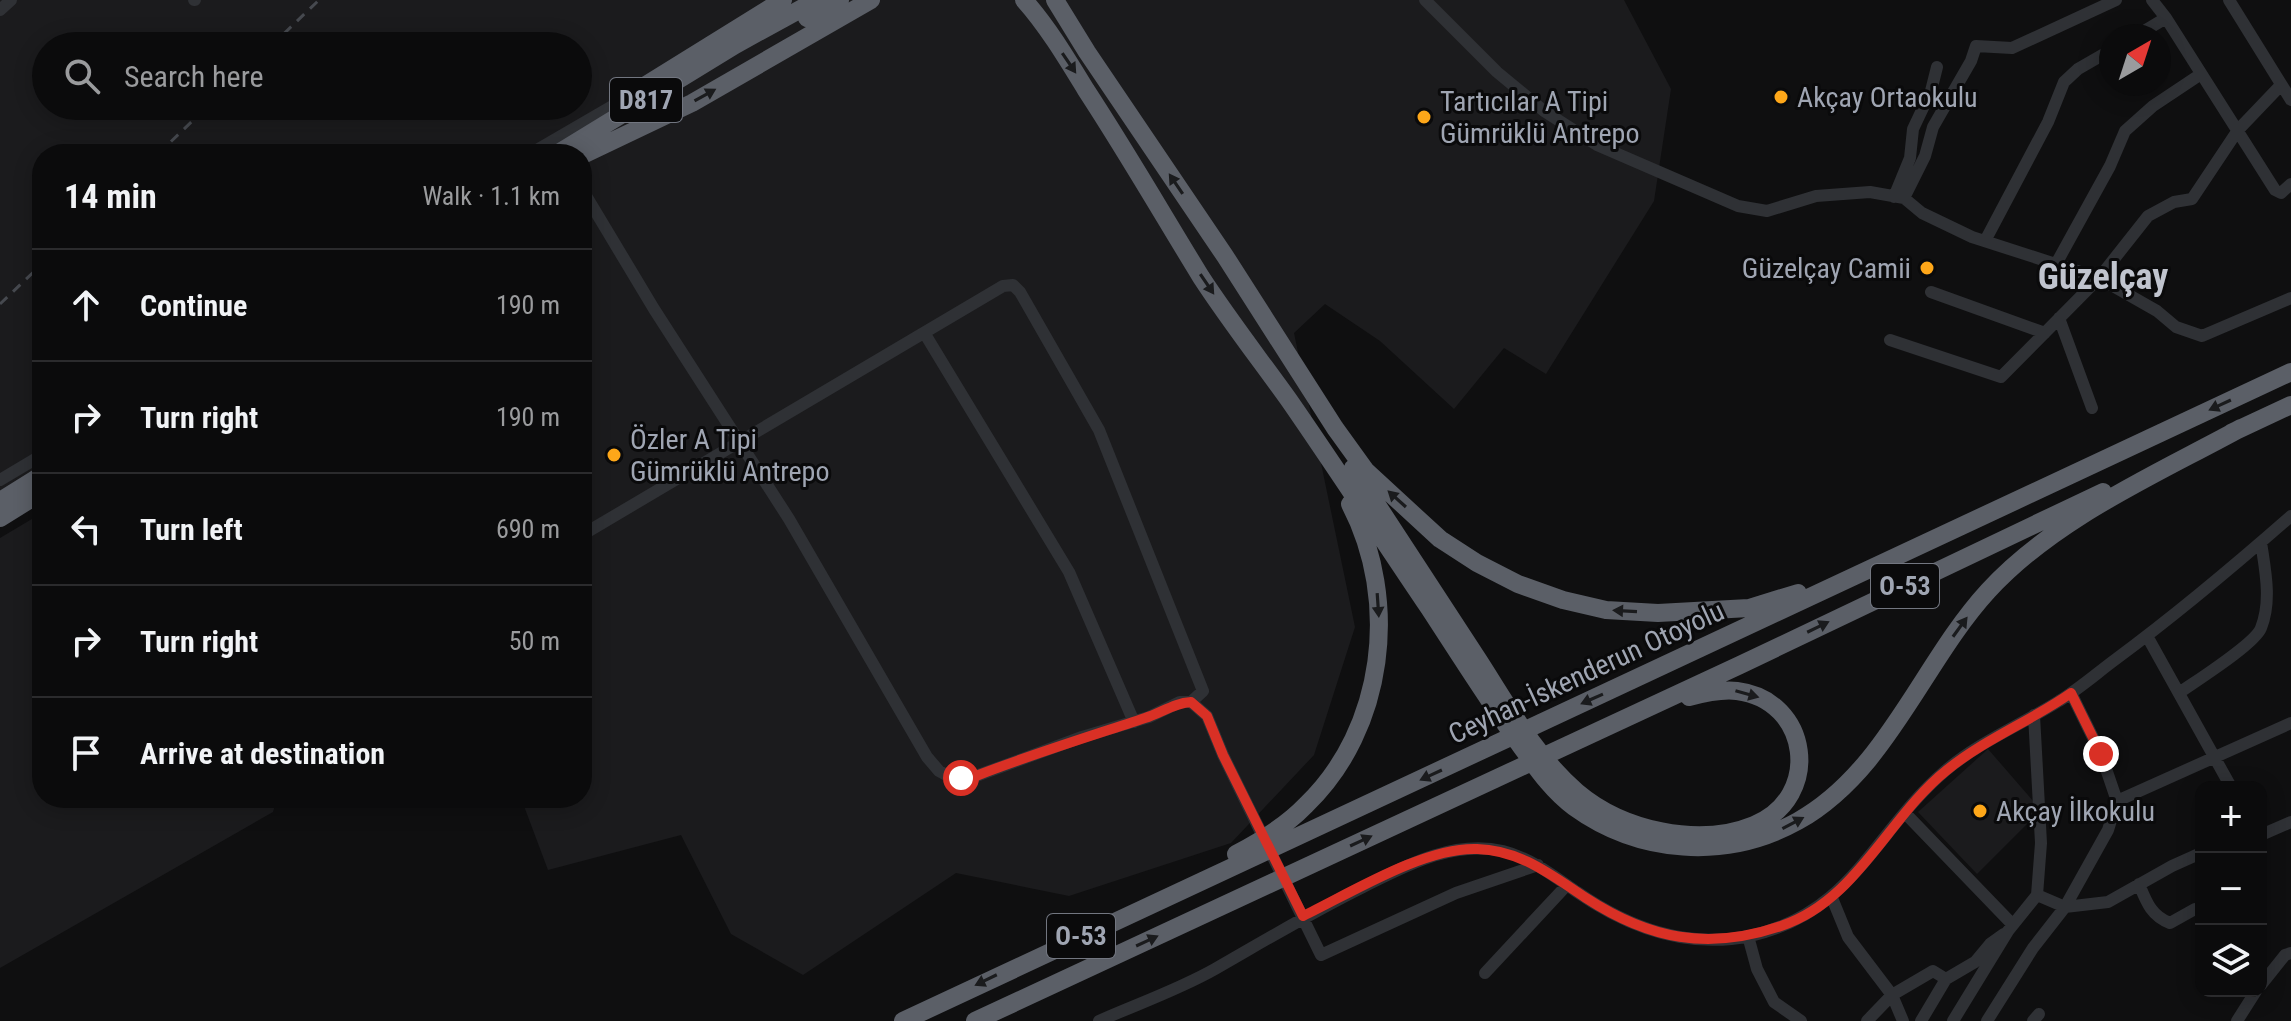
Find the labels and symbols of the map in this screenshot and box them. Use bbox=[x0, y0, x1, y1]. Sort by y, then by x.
north arrow bbox=[2099, 24, 2171, 96]
one-way arrow bbox=[1061, 53, 1076, 74]
road number: D817 bbox=[610, 78, 682, 122]
place label: Akçay Ortaokulu bbox=[1797, 81, 1978, 114]
place label: Tartıcılar A Tipi Gümrüklü Antrepo bbox=[1440, 85, 1640, 150]
marker: Akçay Ortaokulu bbox=[1772, 88, 1790, 106]
one-way arrow bbox=[694, 89, 717, 102]
marker: Tartıcılar A Tipi Gümrüklü Antrepo bbox=[1415, 108, 1433, 126]
one-way arrow bbox=[1169, 173, 1184, 195]
place label: Güzelçay Camii bbox=[1742, 252, 1911, 285]
district label: Güzelçay bbox=[2038, 256, 2168, 298]
marker: Güzelçay Camii bbox=[1918, 259, 1936, 277]
one-way arrow bbox=[1199, 273, 1214, 295]
one-way arrow bbox=[2209, 398, 2232, 411]
place label: Özler A Tipi Gümrüklü Antrepo bbox=[630, 423, 830, 488]
marker: Özler A Tipi Gümrüklü Antrepo bbox=[605, 446, 623, 464]
one-way arrow bbox=[1387, 491, 1406, 509]
road number: O-53 bbox=[1871, 564, 1939, 608]
one-way arrow bbox=[1372, 593, 1385, 618]
street label: Ceyhan-İskenderun Otoyolu bbox=[1443, 594, 1729, 751]
one-way arrow bbox=[1612, 604, 1637, 617]
one-way arrow bbox=[1952, 616, 1968, 638]
one-way arrow bbox=[1807, 621, 1830, 634]
one-way arrow bbox=[1735, 688, 1759, 701]
one-way arrow bbox=[1580, 692, 1604, 705]
route end bbox=[2083, 736, 2119, 772]
route start bbox=[943, 760, 979, 796]
one-way arrow bbox=[1419, 768, 1443, 782]
place label: Akçay İlkokulu bbox=[1996, 795, 2155, 828]
marker: Akçay İlkokulu bbox=[1971, 802, 1989, 820]
one-way arrow bbox=[1782, 816, 1804, 830]
one-way arrow bbox=[1349, 834, 1373, 848]
road number: O-53 bbox=[1047, 914, 1115, 958]
one-way arrow bbox=[1136, 934, 1159, 948]
one-way arrow bbox=[975, 974, 998, 987]

